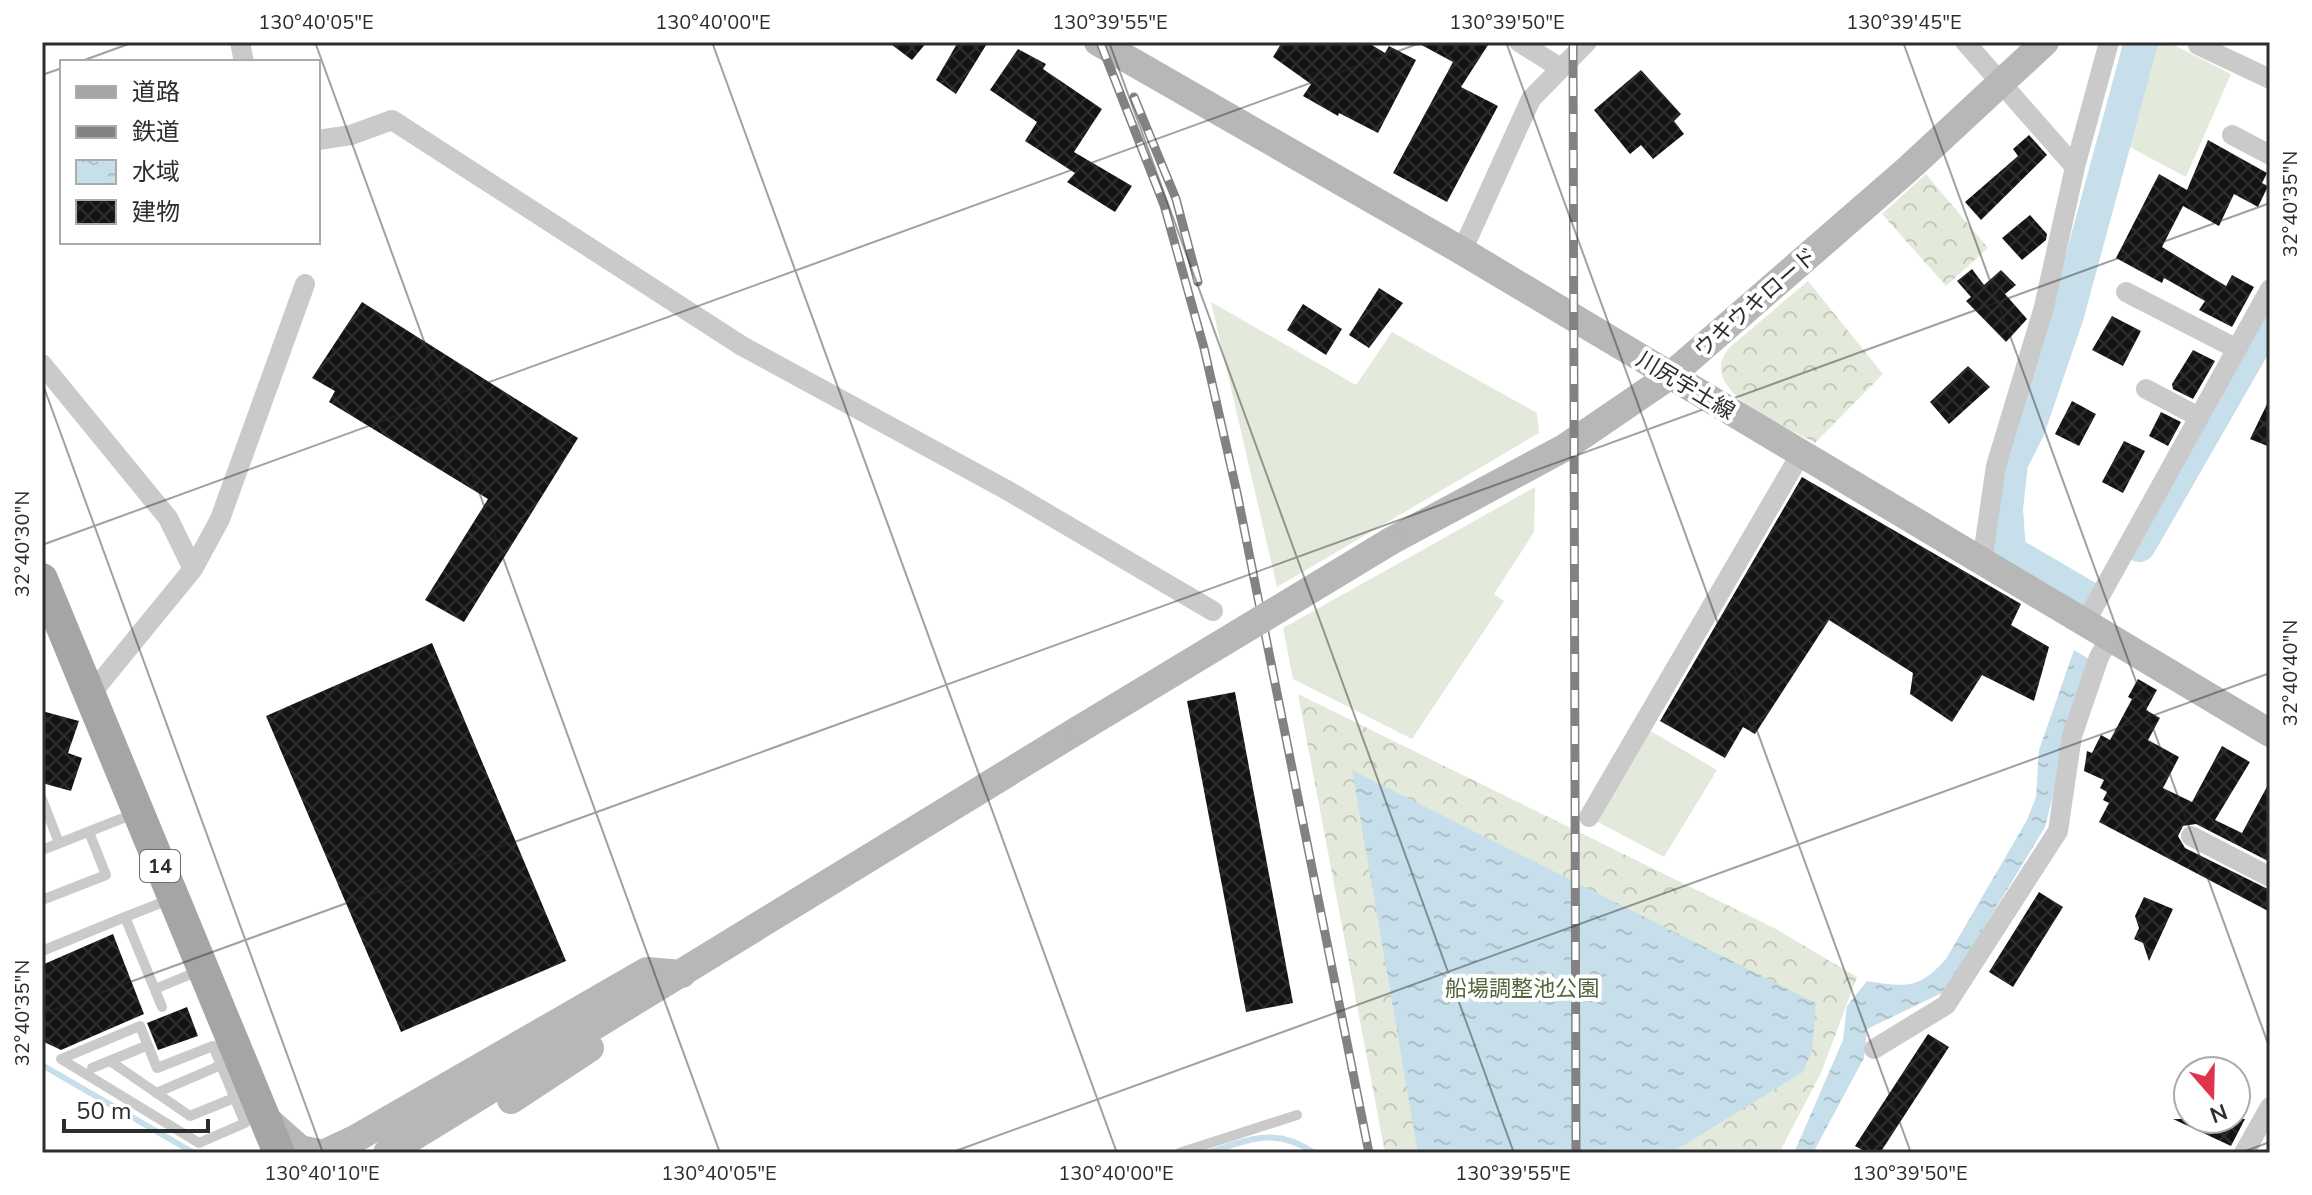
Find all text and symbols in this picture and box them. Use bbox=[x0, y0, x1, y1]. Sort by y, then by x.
text: 130°40'05"E bbox=[258, 9, 374, 36]
text: 130°40'00"E bbox=[655, 9, 771, 36]
text: 130°39'55"E bbox=[1052, 9, 1168, 36]
text: 130°39'50"E bbox=[1449, 9, 1565, 36]
text: 130°39'45"E bbox=[1846, 9, 1962, 36]
legend bbox=[60, 60, 320, 244]
text: 道路 bbox=[132, 76, 180, 108]
text: 鉄道 bbox=[132, 116, 180, 148]
text: 32°40'35"N bbox=[2277, 151, 2304, 257]
text: 水域 bbox=[132, 156, 180, 188]
text: 建物 bbox=[132, 196, 180, 228]
street label: ウキウキロード bbox=[1688, 241, 1824, 365]
street label: 川尻宇土線 bbox=[1631, 345, 1740, 427]
text: 32°40'30"N bbox=[9, 491, 36, 597]
text: 32°40'40"N bbox=[2277, 620, 2304, 726]
road number: 14 bbox=[140, 850, 180, 882]
text: 32°40'35"N bbox=[9, 960, 36, 1066]
park label: 船場調整池公園 bbox=[1445, 974, 1599, 1004]
north arrow bbox=[2172, 1055, 2252, 1135]
scale bar bbox=[64, 1083, 208, 1133]
text: 50 m bbox=[76, 1095, 132, 1127]
text: N bbox=[2206, 1096, 2231, 1130]
text: 130°40'10"E bbox=[264, 1160, 380, 1187]
text: 130°40'05"E bbox=[661, 1160, 777, 1187]
text: 130°40'00"E bbox=[1058, 1160, 1174, 1187]
text: 130°39'55"E bbox=[1455, 1160, 1571, 1187]
text: 130°39'50"E bbox=[1852, 1160, 1968, 1187]

